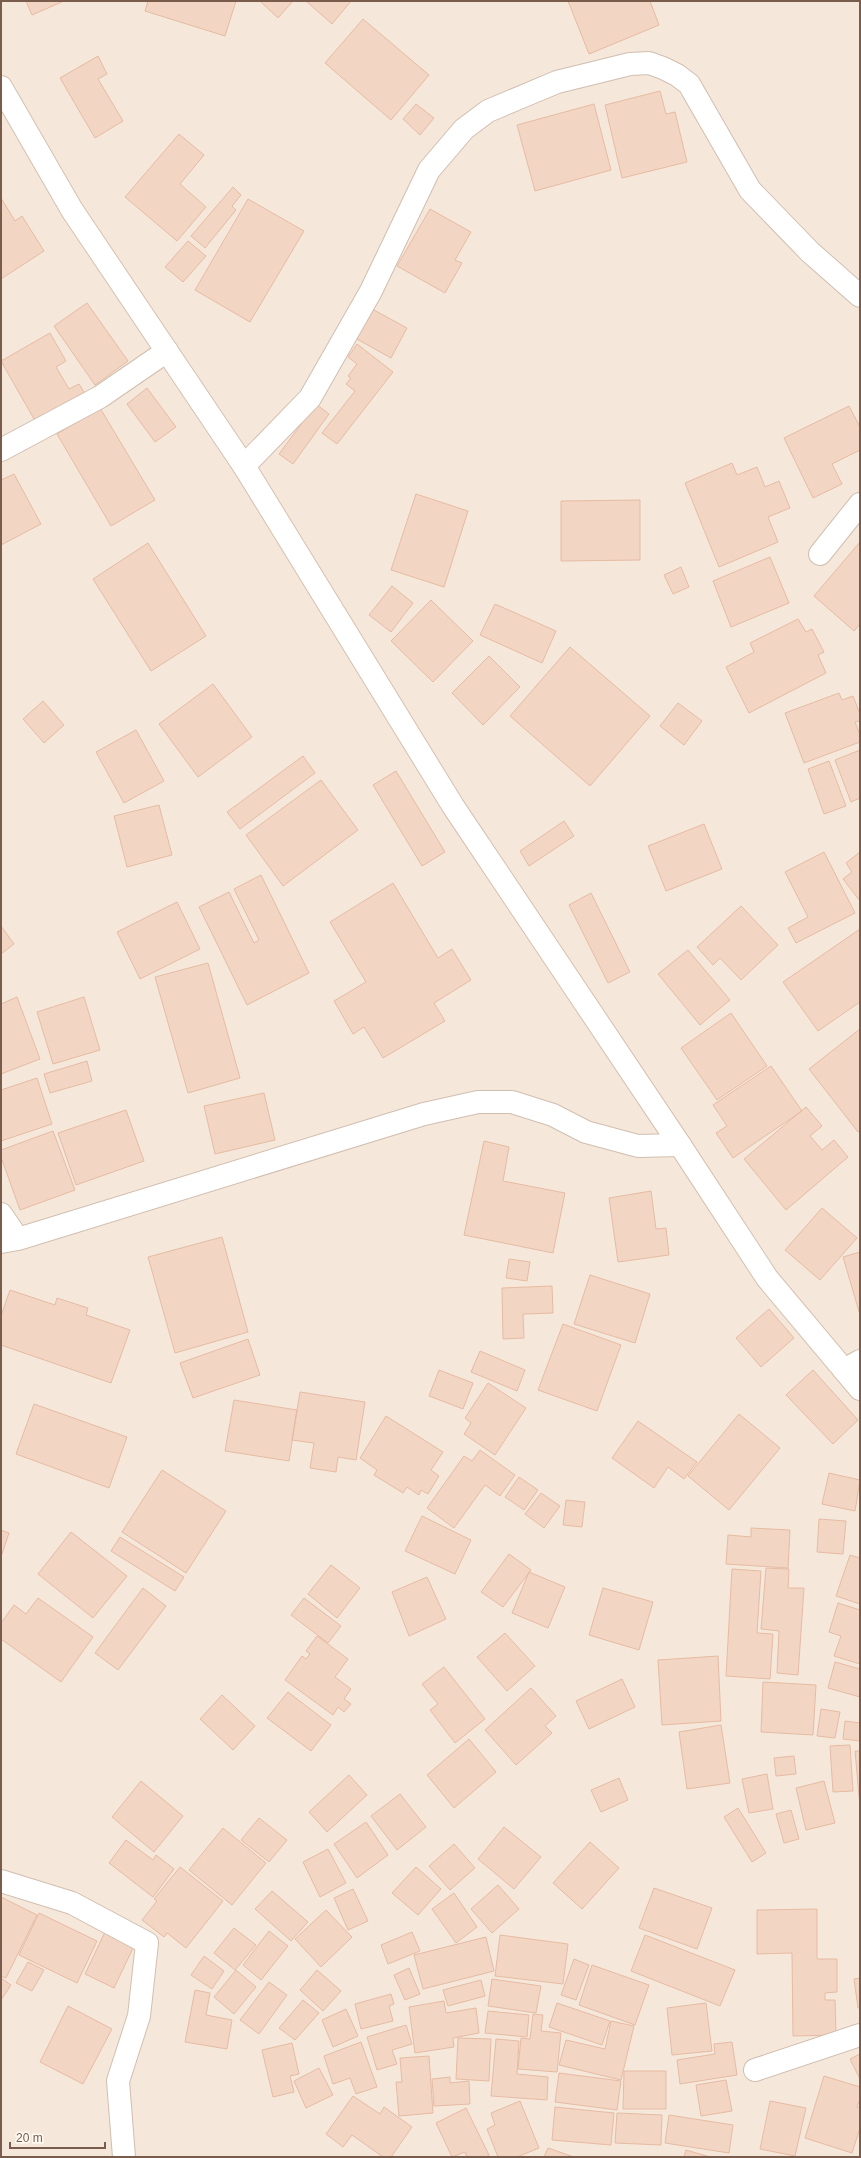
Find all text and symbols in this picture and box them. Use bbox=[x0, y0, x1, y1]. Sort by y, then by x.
scale bar bbox=[10, 2124, 105, 2150]
text: 20 m bbox=[16, 2131, 43, 2145]

